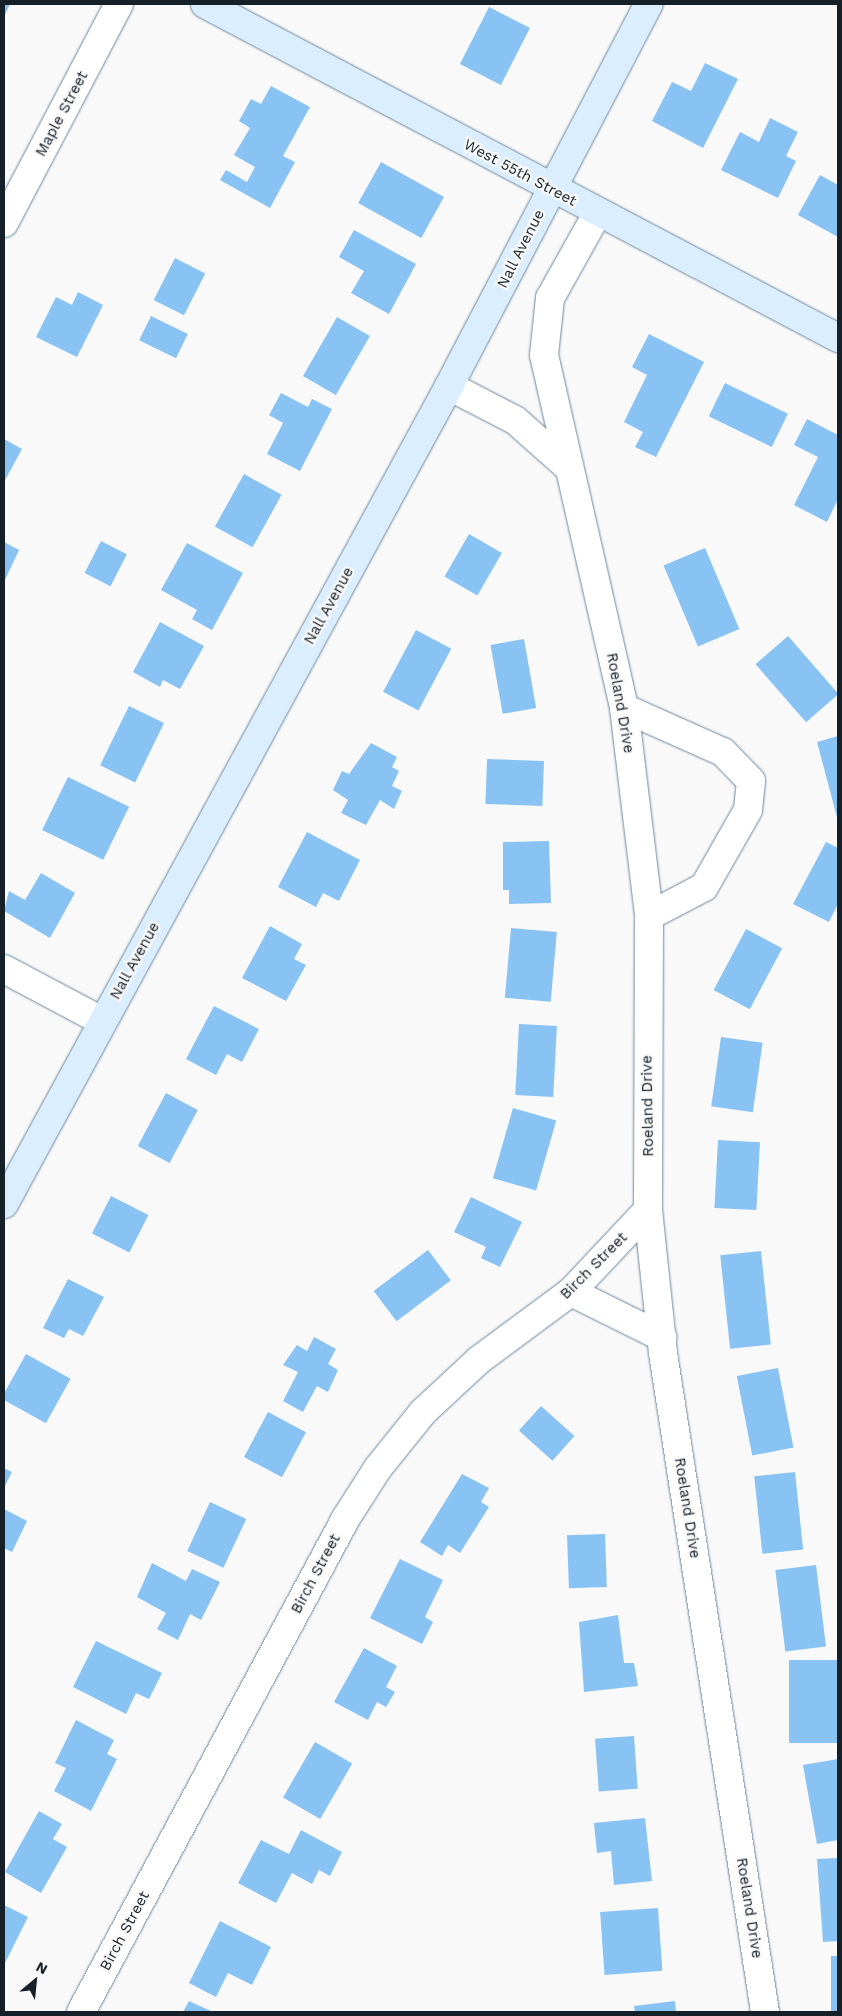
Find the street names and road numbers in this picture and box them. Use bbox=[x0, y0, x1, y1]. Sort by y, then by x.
street label: Maple Street bbox=[32, 68, 92, 160]
street label: West 55th Street bbox=[461, 136, 579, 210]
street label: Nall Avenue bbox=[493, 206, 549, 292]
street label: Nall Avenue bbox=[300, 564, 358, 648]
street label: Roeland Drive bbox=[602, 651, 638, 755]
street label: Nall Avenue bbox=[106, 919, 164, 1003]
street label: Roeland Drive bbox=[638, 1055, 658, 1157]
street label: Birch Street bbox=[557, 1229, 631, 1303]
street label: Roeland Drive bbox=[670, 1456, 704, 1560]
street label: Birch Street bbox=[287, 1531, 345, 1617]
street label: Roeland Drive bbox=[732, 1856, 766, 1960]
street label: Birch Street bbox=[96, 1888, 154, 1974]

